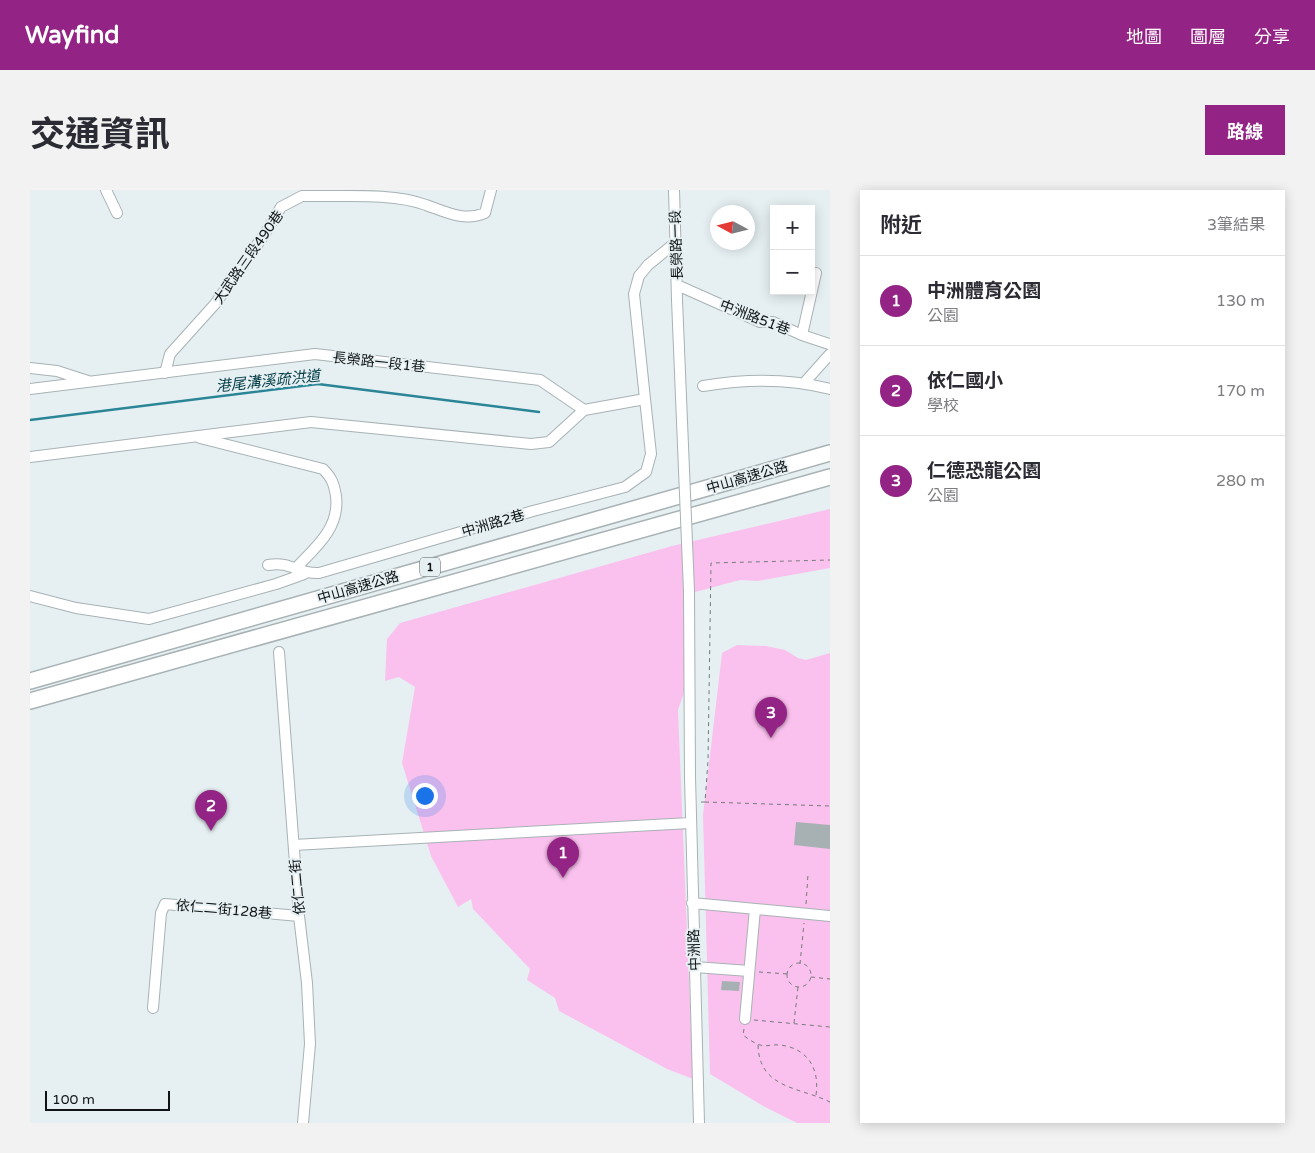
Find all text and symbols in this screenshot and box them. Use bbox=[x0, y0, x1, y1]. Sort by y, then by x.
text: Wayfind bbox=[25, 21, 120, 50]
text: 地圖 bbox=[1126, 26, 1162, 48]
text: 圖層 bbox=[1190, 26, 1226, 48]
text: 分享 bbox=[1254, 26, 1290, 48]
button: 路線 bbox=[1205, 105, 1285, 155]
text: 交通資訊 bbox=[30, 114, 170, 156]
north arrow bbox=[710, 205, 755, 250]
map controls bbox=[770, 205, 815, 295]
button: + bbox=[770, 205, 815, 250]
street label: 大武路三段490巷 bbox=[210, 207, 287, 307]
street label: 長榮路一段 bbox=[667, 210, 686, 280]
text: 附近 bbox=[880, 213, 922, 238]
text: 3筆結果 bbox=[1207, 215, 1265, 235]
button: − bbox=[770, 250, 815, 295]
text: 中洲體育公園 bbox=[927, 280, 1041, 302]
text: 1 bbox=[891, 291, 901, 311]
text: 130 m bbox=[1216, 291, 1265, 311]
street label: 中洲路51巷 bbox=[717, 296, 792, 339]
text: 公園 bbox=[927, 306, 959, 326]
street label: 長榮路一段1巷 bbox=[332, 349, 426, 376]
water label: 港尾溝溪疏洪道 bbox=[215, 366, 323, 395]
text: 依仁國小 bbox=[927, 370, 1003, 392]
text: 2 bbox=[891, 381, 901, 401]
text: 170 m bbox=[1216, 381, 1265, 401]
text: 學校 bbox=[927, 396, 959, 416]
street label: 中山高速公路 bbox=[704, 458, 790, 497]
text: 仁德恐龍公園 bbox=[927, 460, 1041, 482]
text: 3 bbox=[891, 471, 901, 491]
text: 280 m bbox=[1216, 471, 1265, 491]
text: 公園 bbox=[927, 486, 959, 506]
street label: 中洲路2巷 bbox=[460, 506, 527, 541]
road number: 1 bbox=[420, 558, 440, 577]
street label: 中山高速公路 bbox=[315, 568, 401, 607]
pin: 3 bbox=[755, 697, 787, 738]
your location bbox=[412, 783, 438, 809]
pin: 2 bbox=[195, 790, 227, 831]
pin: 1 bbox=[547, 837, 579, 878]
street label: 依仁二街 bbox=[287, 858, 308, 916]
street label: 依仁二街128巷 bbox=[175, 897, 273, 922]
street label: 中洲路 bbox=[685, 929, 704, 971]
scale bar bbox=[45, 1088, 170, 1111]
text: 100 m bbox=[52, 1091, 95, 1108]

